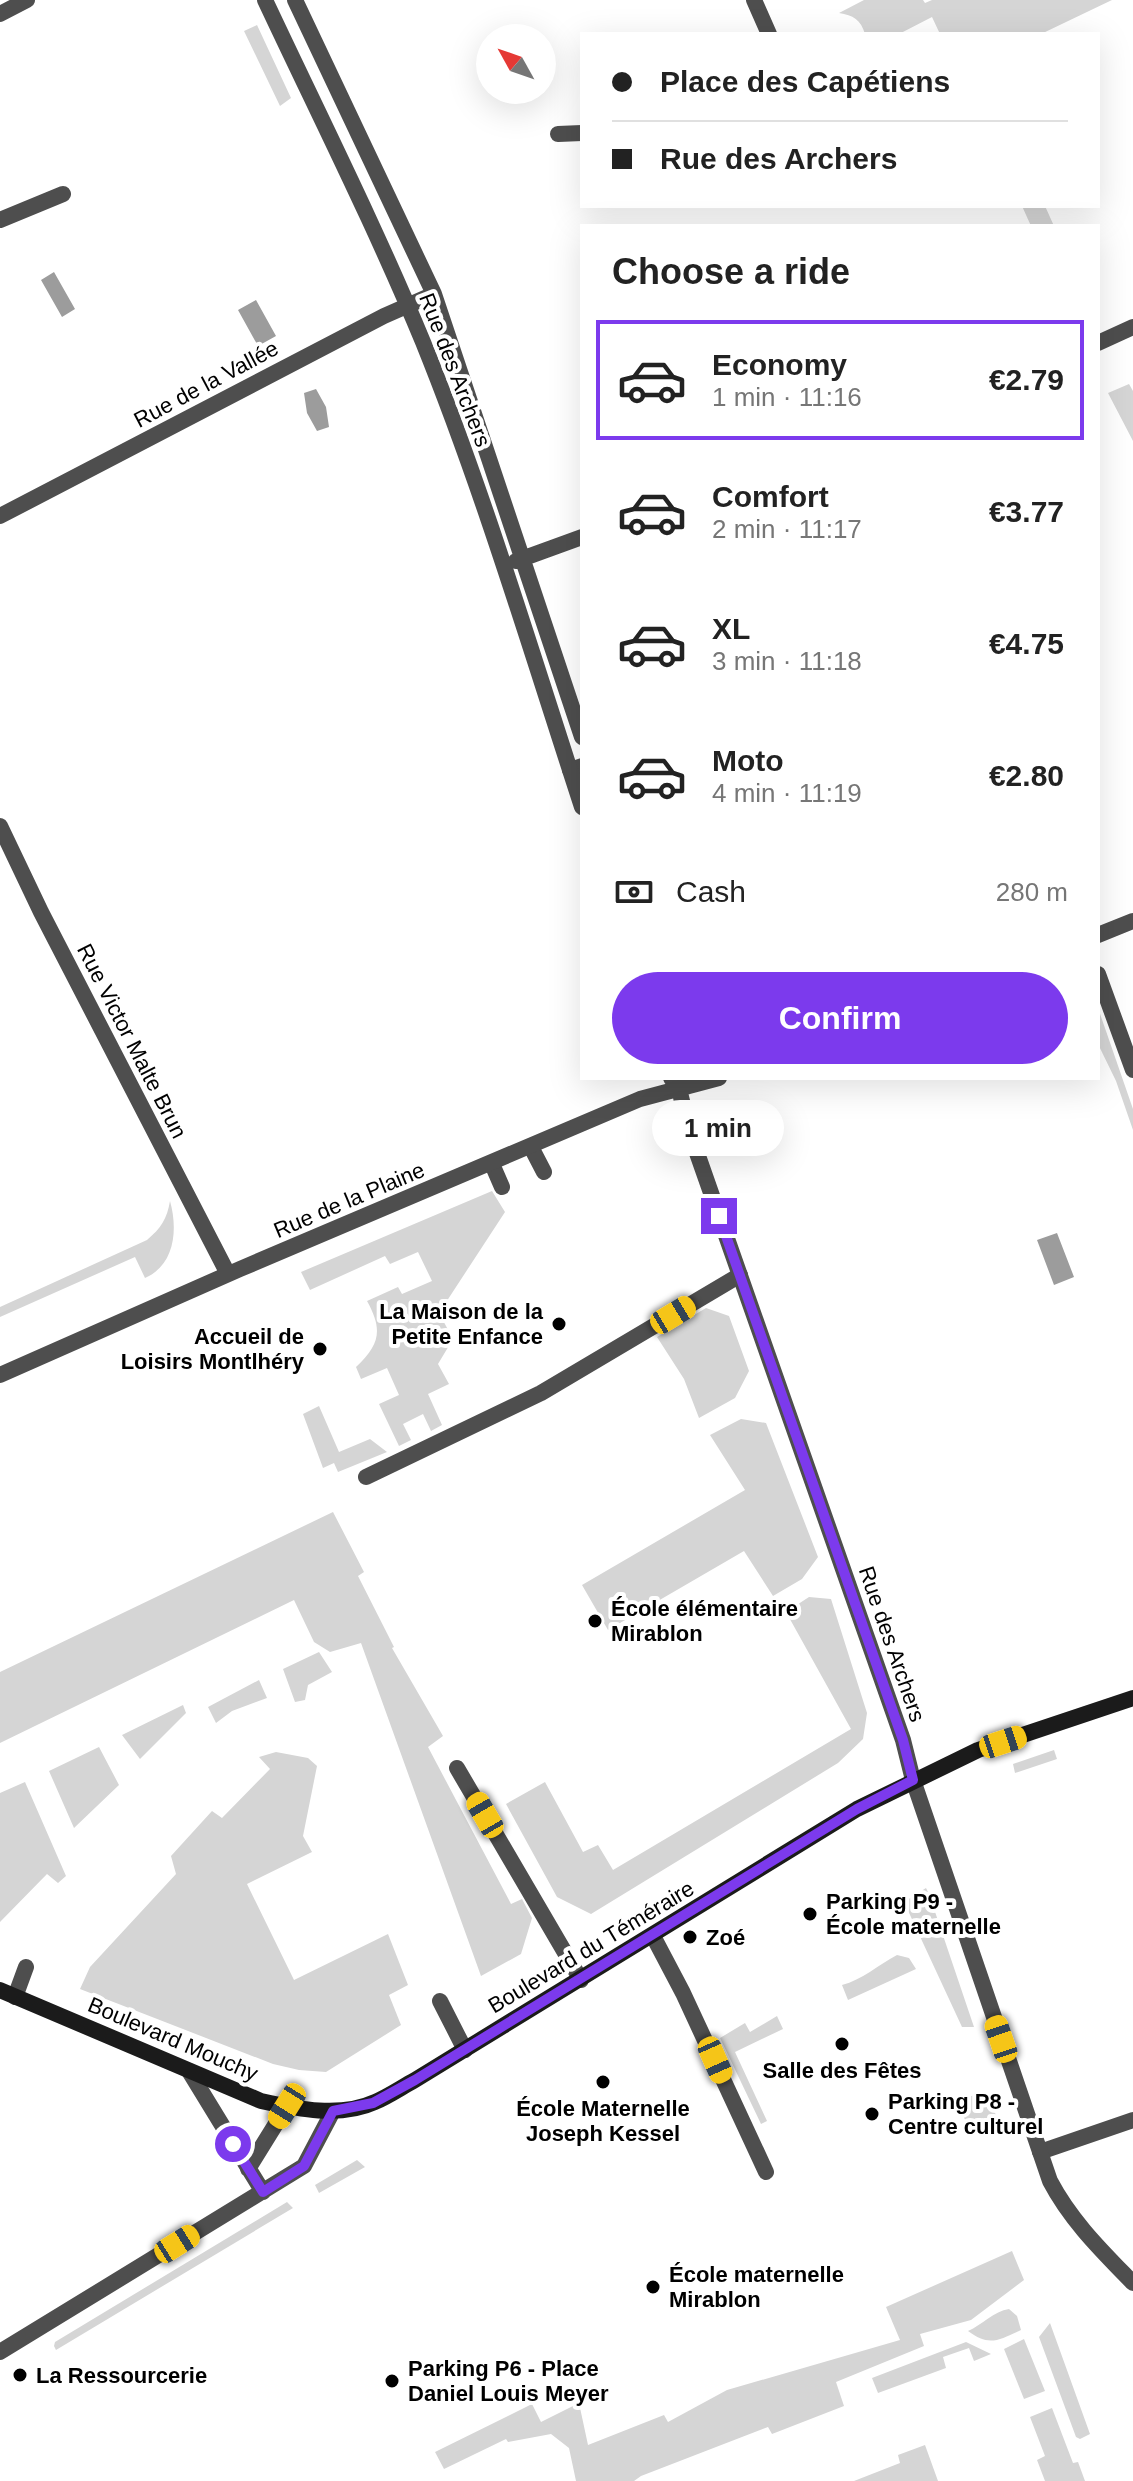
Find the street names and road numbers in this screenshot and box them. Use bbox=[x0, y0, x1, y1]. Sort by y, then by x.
street label: Rue des Archers bbox=[414, 290, 496, 450]
street label: Rue de la Vallée bbox=[130, 335, 282, 433]
street label: Rue Victor Malte Brun bbox=[72, 940, 192, 1142]
street label: Rue de la Plaine bbox=[270, 1157, 428, 1243]
street label: Rue des Archers bbox=[854, 1563, 930, 1725]
street label: Boulevard du Téméraire bbox=[484, 1876, 698, 2018]
street label: Boulevard Mouchy bbox=[84, 1992, 262, 2086]

